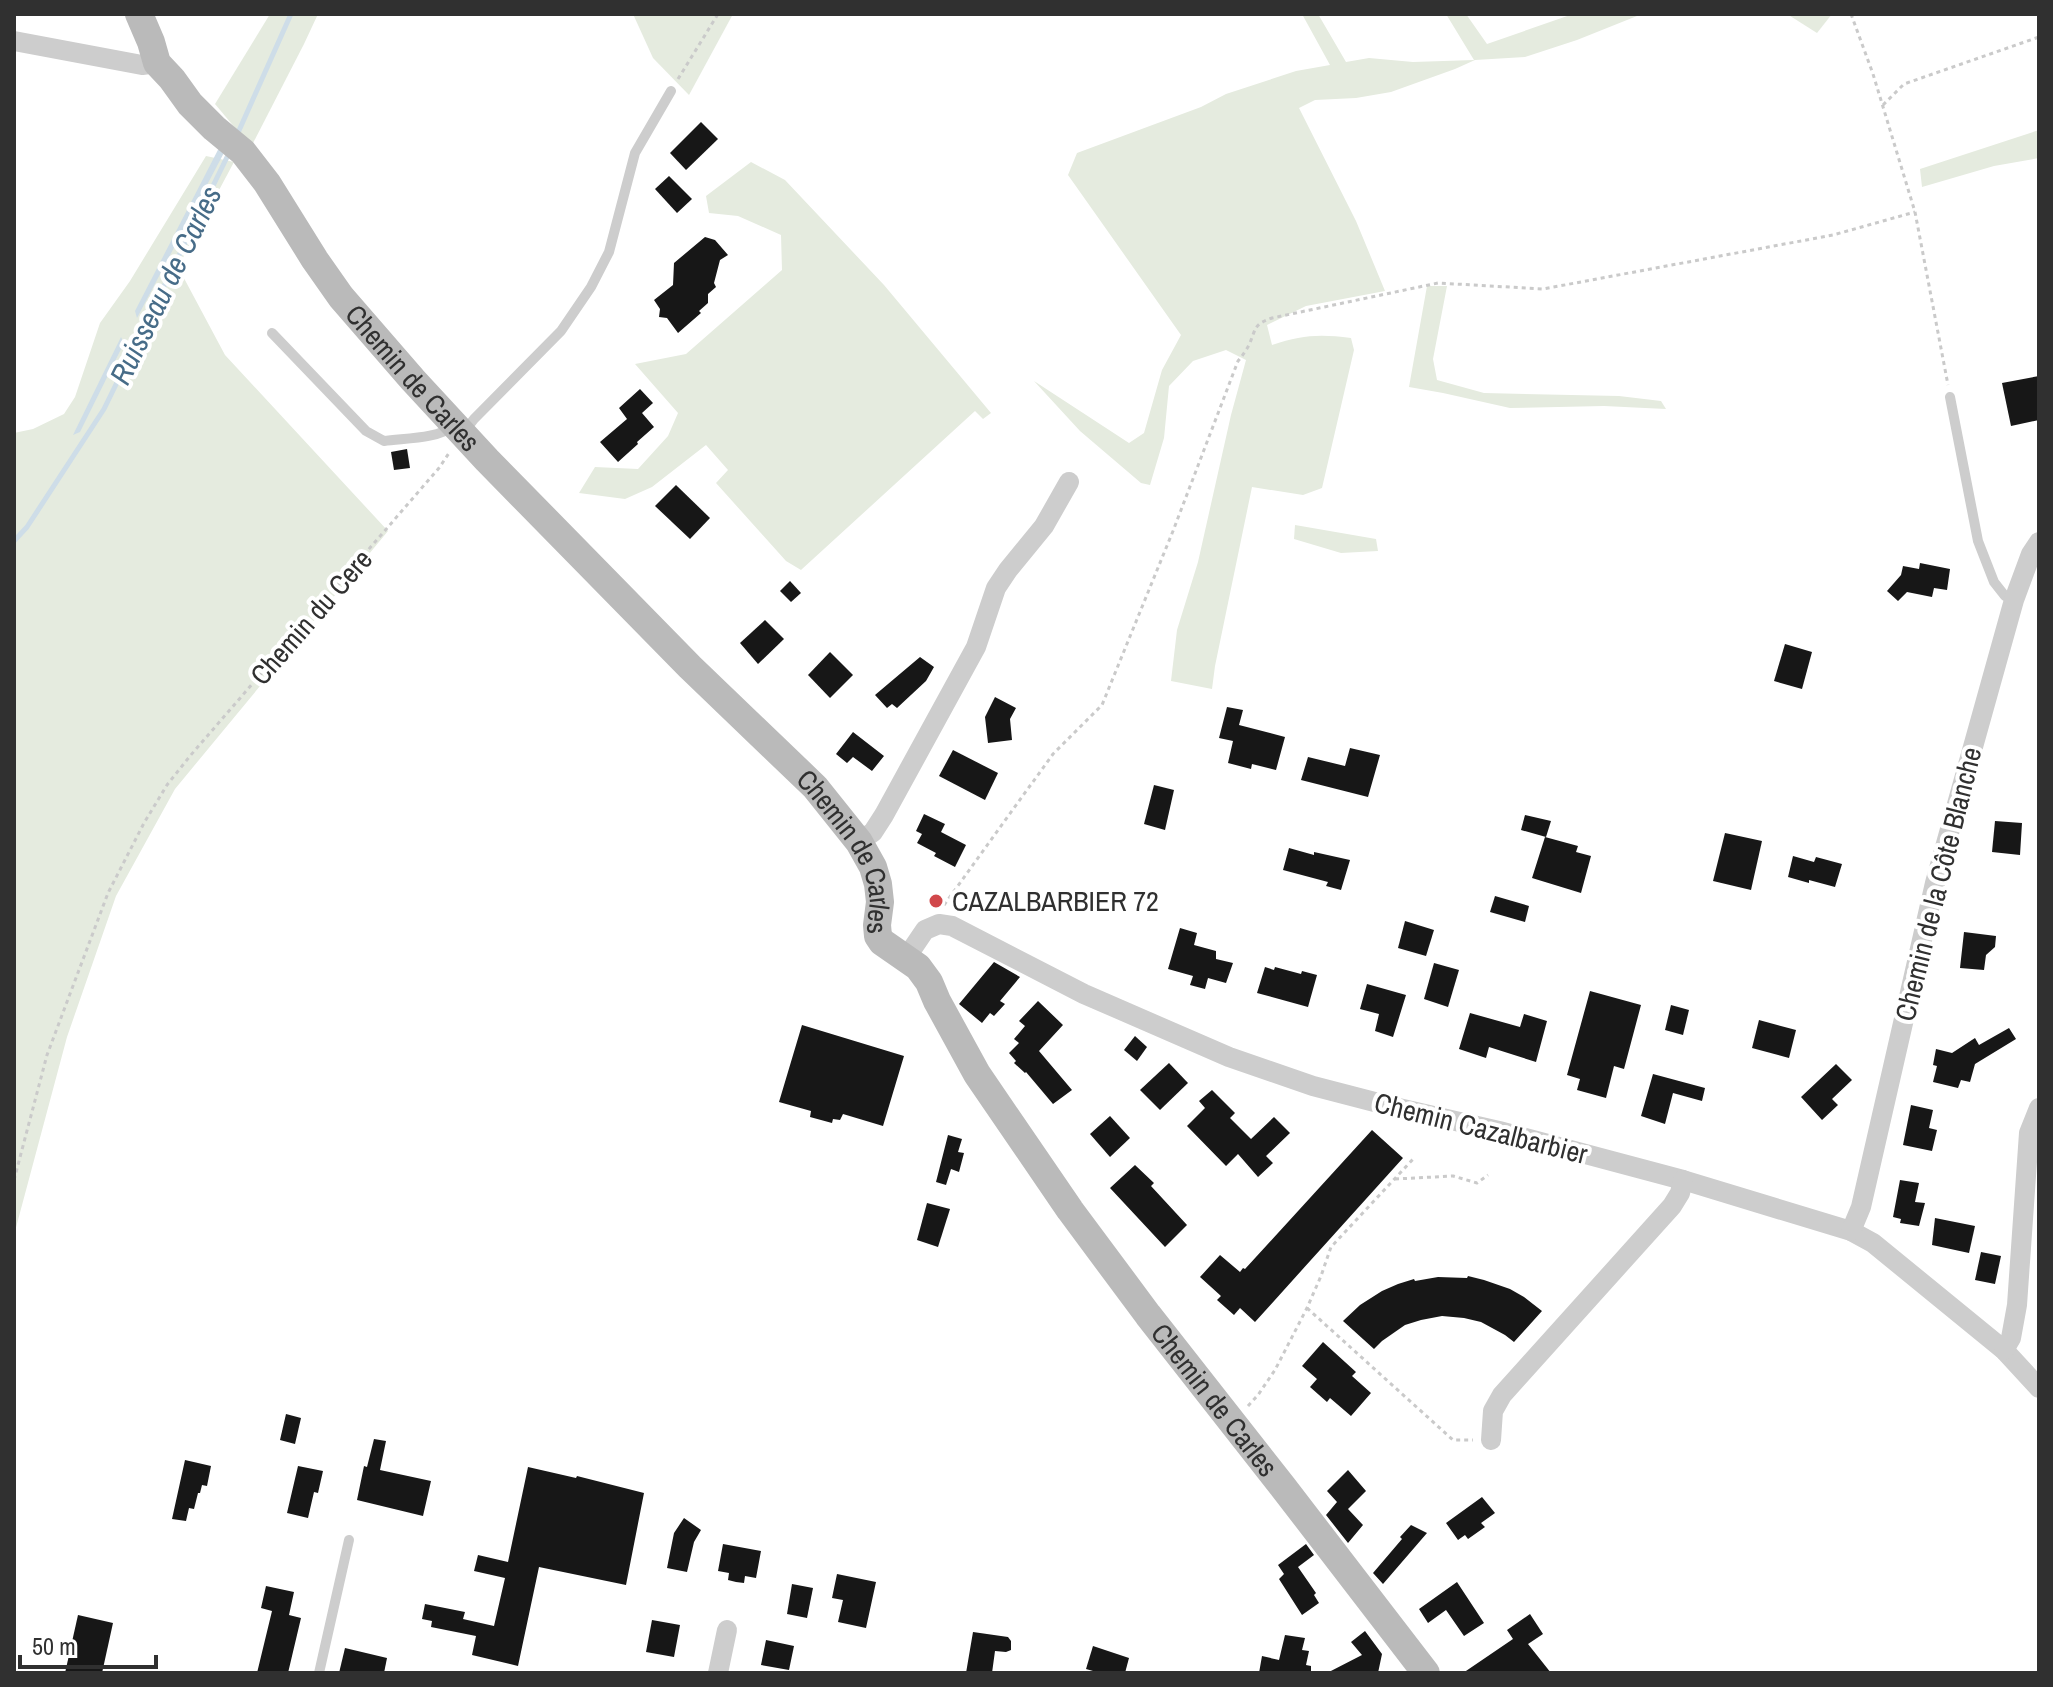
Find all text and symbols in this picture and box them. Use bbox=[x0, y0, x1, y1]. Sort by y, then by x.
water label: Ruisseau de Carles bbox=[100, 179, 230, 391]
street label: Chemin de Carles bbox=[337, 296, 489, 460]
street label: Chemin du Cere bbox=[241, 541, 381, 693]
street label: Chemin de la Côte Blanche bbox=[1886, 743, 1990, 1025]
street label: Chemin de Carles bbox=[789, 761, 899, 935]
place label: CAZALBARBIER 72 bbox=[952, 882, 1159, 920]
marker: CAZALBARBIER 72 bbox=[927, 892, 945, 910]
street label: Chemin Cazalbarbier bbox=[1371, 1083, 1592, 1173]
street label: Chemin de Carles bbox=[1143, 1315, 1287, 1484]
scale bar bbox=[20, 1619, 156, 1669]
text: 50 m bbox=[32, 1630, 76, 1662]

